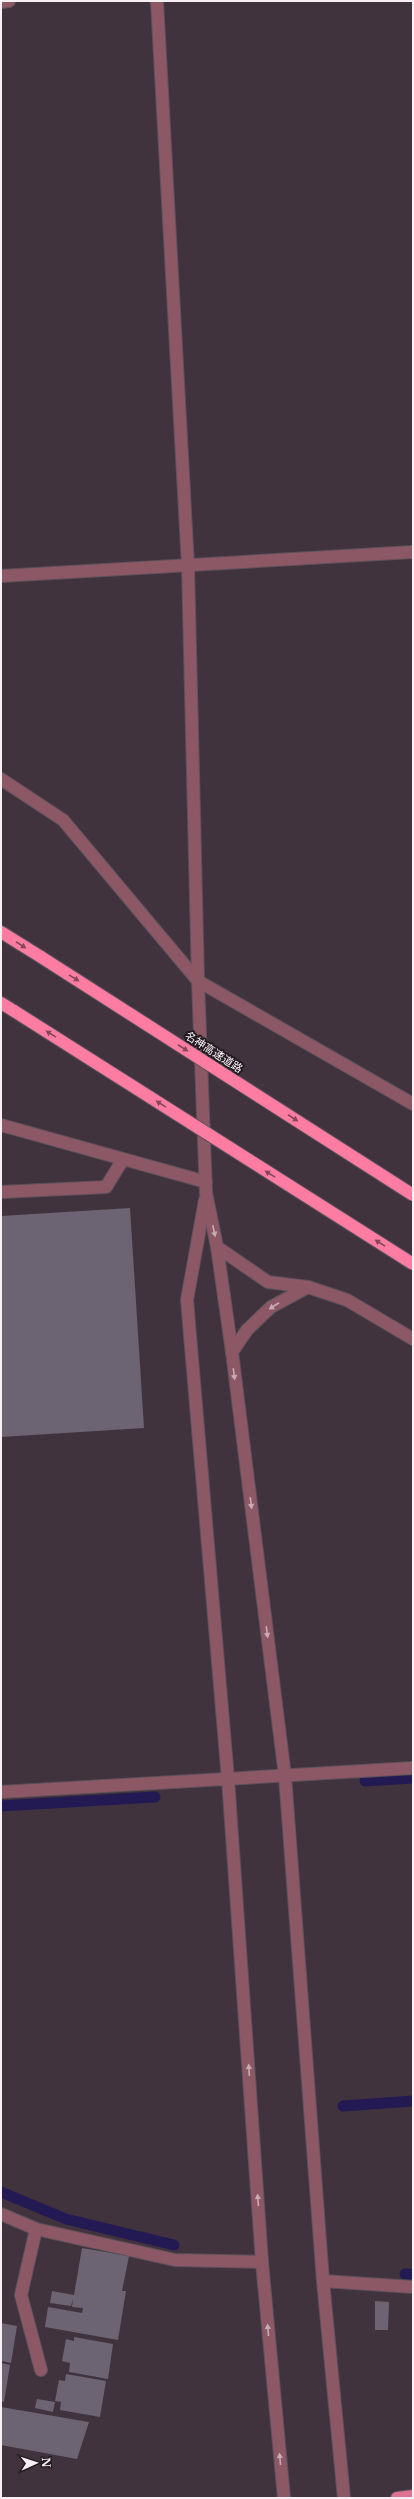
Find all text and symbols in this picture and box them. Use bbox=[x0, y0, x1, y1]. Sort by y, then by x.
one-way arrow bbox=[15, 941, 27, 948]
one-way arrow bbox=[68, 974, 79, 982]
street label: 名神高速道路 bbox=[183, 1028, 245, 1076]
one-way arrow bbox=[46, 1030, 56, 1038]
one-way arrow bbox=[178, 1044, 188, 1052]
one-way arrow bbox=[155, 1100, 166, 1108]
one-way arrow bbox=[288, 1114, 298, 1122]
one-way arrow bbox=[264, 1170, 276, 1177]
one-way arrow bbox=[212, 1225, 218, 1237]
one-way arrow bbox=[375, 1239, 385, 1247]
one-way arrow bbox=[269, 1302, 279, 1310]
one-way arrow bbox=[231, 1368, 238, 1380]
one-way arrow bbox=[247, 1497, 254, 1509]
one-way arrow bbox=[264, 1625, 270, 1638]
one-way arrow bbox=[245, 2064, 252, 2076]
one-way arrow bbox=[254, 2194, 261, 2206]
one-way arrow bbox=[265, 2324, 272, 2336]
north arrow bbox=[16, 2443, 56, 2483]
one-way arrow bbox=[277, 2453, 283, 2465]
text: N bbox=[39, 2457, 53, 2469]

